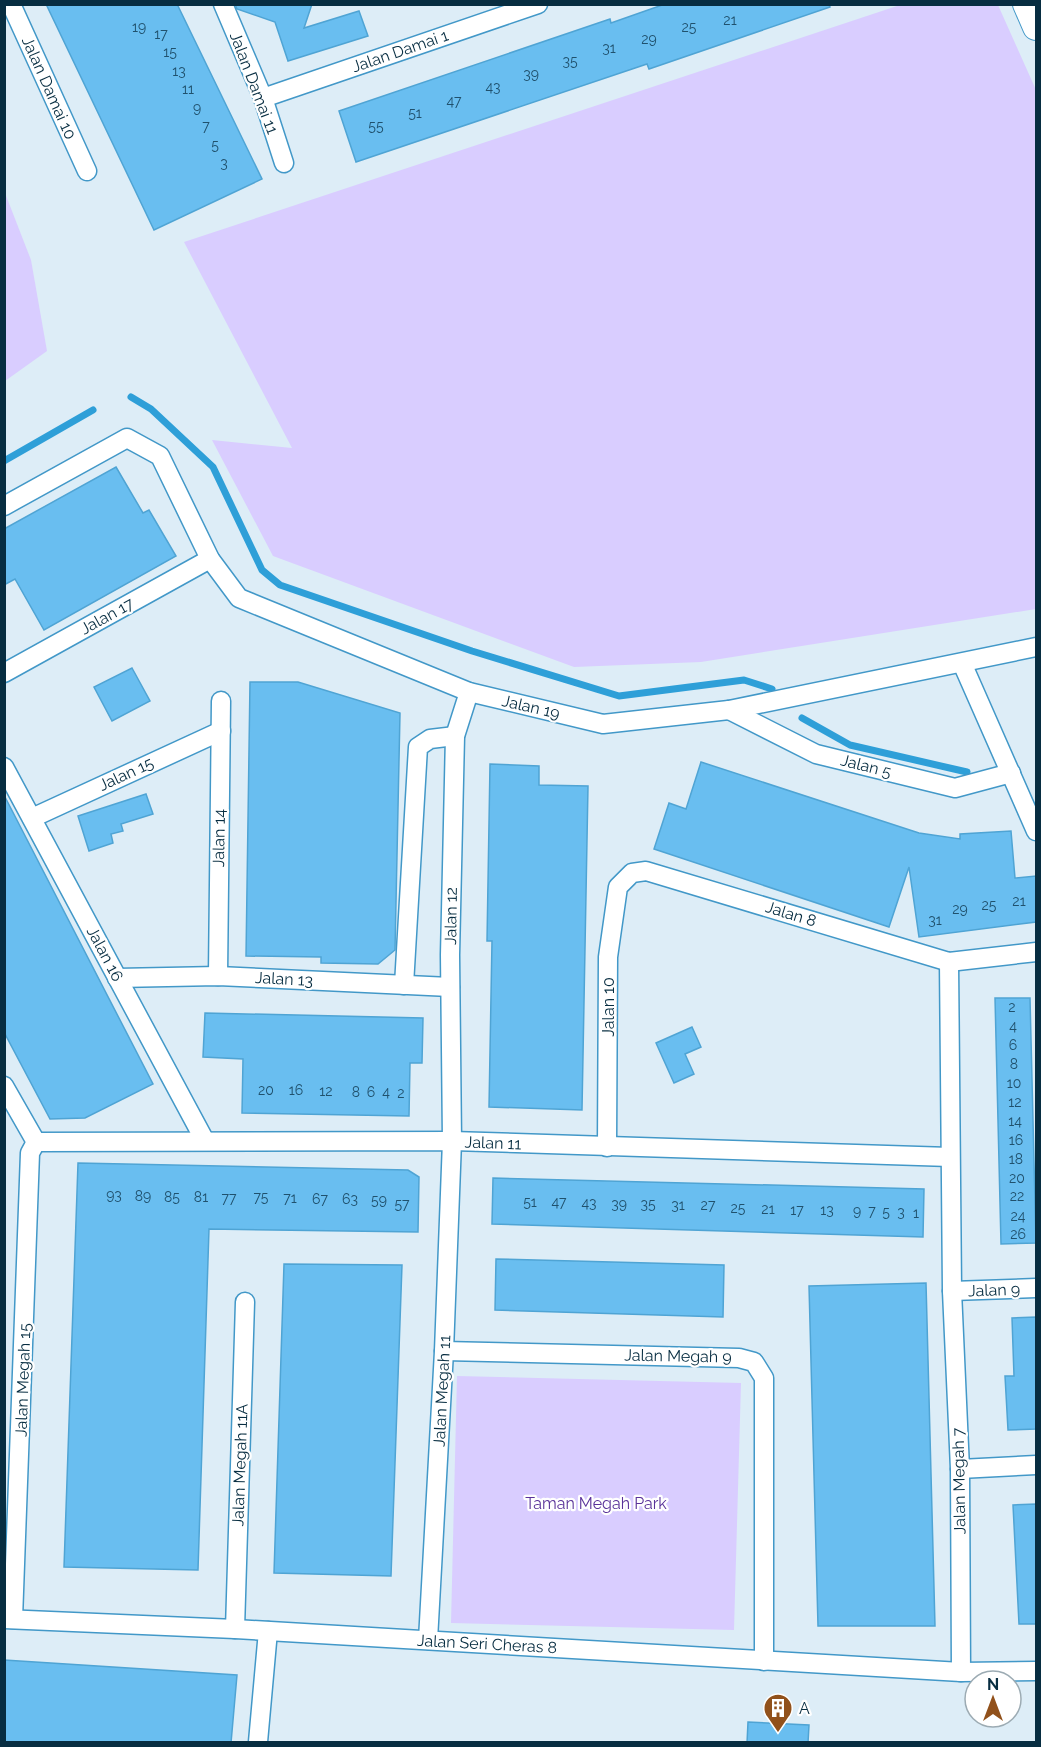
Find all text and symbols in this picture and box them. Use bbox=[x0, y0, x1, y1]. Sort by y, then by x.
house number: 21 bbox=[723, 12, 737, 28]
house number: 19 bbox=[132, 19, 146, 35]
house number: 25 bbox=[682, 19, 697, 35]
house number: 17 bbox=[154, 26, 168, 42]
street label: Jalan Damai 1 bbox=[349, 26, 451, 76]
street label: Jalan Damai 11 bbox=[226, 29, 282, 137]
house number: 29 bbox=[641, 31, 657, 47]
street label: Jalan Damai 10 bbox=[18, 34, 80, 142]
house number: 31 bbox=[602, 40, 616, 56]
house number: 15 bbox=[163, 44, 177, 60]
house number: 35 bbox=[562, 53, 578, 69]
house number: 13 bbox=[172, 63, 186, 79]
house number: 39 bbox=[523, 66, 539, 82]
house number: 43 bbox=[485, 79, 501, 95]
house number: 11 bbox=[182, 81, 194, 97]
house number: 47 bbox=[446, 93, 462, 109]
house number: 9 bbox=[193, 100, 201, 116]
house number: 51 bbox=[408, 105, 422, 121]
house number: 7 bbox=[202, 118, 210, 134]
house number: 55 bbox=[368, 118, 384, 134]
house number: 5 bbox=[211, 137, 219, 153]
house number: 3 bbox=[220, 155, 228, 171]
street label: Jalan 17 bbox=[77, 593, 137, 638]
street label: Jalan 19 bbox=[500, 691, 562, 723]
street label: Jalan 5 bbox=[839, 751, 894, 782]
street label: Jalan 15 bbox=[96, 753, 157, 795]
street label: Jalan 14 bbox=[209, 808, 229, 867]
street label: Jalan 12 bbox=[441, 887, 461, 945]
house number: 21 bbox=[1012, 893, 1026, 909]
street label: Jalan 8 bbox=[763, 897, 819, 931]
house number: 25 bbox=[982, 897, 997, 913]
house number: 29 bbox=[952, 901, 968, 917]
house number: 31 bbox=[928, 912, 942, 928]
street label: Jalan 16 bbox=[83, 923, 127, 985]
street label: Jalan 13 bbox=[254, 968, 314, 990]
street label: Jalan 10 bbox=[599, 977, 618, 1037]
house number: 2 bbox=[1008, 999, 1016, 1015]
house number: 4 bbox=[1009, 1018, 1017, 1034]
house number: 6 bbox=[1009, 1037, 1017, 1053]
house number: 8 bbox=[1010, 1056, 1018, 1072]
house number: 10 bbox=[1007, 1075, 1021, 1091]
house number: 20 bbox=[258, 1082, 274, 1098]
house number: 16 bbox=[289, 1082, 303, 1098]
house number: 12 bbox=[319, 1083, 333, 1099]
house number: 8 bbox=[352, 1084, 360, 1100]
house number: 6 bbox=[367, 1084, 375, 1100]
house number: 4 bbox=[382, 1084, 390, 1100]
house number: 2 bbox=[397, 1085, 405, 1101]
house number: 12 bbox=[1008, 1094, 1022, 1110]
house number: 14 bbox=[1008, 1113, 1022, 1129]
house number: 16 bbox=[1009, 1132, 1023, 1148]
street label: Jalan 11 bbox=[464, 1133, 522, 1153]
house number: 18 bbox=[1009, 1151, 1023, 1167]
house number: 20 bbox=[1009, 1170, 1025, 1186]
house number: 93 bbox=[106, 1187, 122, 1203]
house number: 89 bbox=[135, 1188, 151, 1204]
house number: 22 bbox=[1010, 1188, 1024, 1204]
house number: 85 bbox=[164, 1189, 180, 1205]
house number: 81 bbox=[194, 1189, 208, 1205]
house number: 75 bbox=[254, 1189, 269, 1205]
house number: 77 bbox=[222, 1190, 237, 1206]
house number: 71 bbox=[283, 1190, 297, 1206]
house number: 67 bbox=[312, 1191, 328, 1207]
house number: 63 bbox=[342, 1191, 358, 1207]
house number: 59 bbox=[371, 1192, 387, 1208]
house number: 51 bbox=[523, 1194, 537, 1210]
house number: 47 bbox=[551, 1194, 567, 1210]
house number: 43 bbox=[581, 1195, 597, 1211]
house number: 57 bbox=[394, 1196, 410, 1212]
house number: 39 bbox=[611, 1196, 627, 1212]
house number: 35 bbox=[640, 1196, 656, 1212]
house number: 31 bbox=[671, 1197, 685, 1213]
house number: 27 bbox=[701, 1197, 716, 1213]
house number: 25 bbox=[731, 1200, 746, 1216]
house number: 21 bbox=[761, 1201, 775, 1217]
house number: 17 bbox=[790, 1202, 804, 1218]
house number: 13 bbox=[820, 1202, 834, 1218]
house number: 9 bbox=[853, 1203, 861, 1219]
house number: 7 bbox=[868, 1203, 876, 1219]
house number: 5 bbox=[882, 1204, 890, 1220]
house number: 3 bbox=[897, 1204, 905, 1220]
house number: 1 bbox=[913, 1205, 919, 1221]
house number: 24 bbox=[1011, 1208, 1026, 1224]
house number: 26 bbox=[1010, 1226, 1026, 1242]
street label: Jalan 9 bbox=[968, 1280, 1020, 1300]
street label: Jalan Megah 15 bbox=[12, 1323, 34, 1437]
street label: Jalan Megah 11 bbox=[430, 1335, 454, 1447]
street label: Jalan Megah 9 bbox=[624, 1346, 732, 1366]
street label: Jalan Megah 11A bbox=[228, 1403, 252, 1527]
street label: Jalan Megah 7 bbox=[949, 1427, 969, 1534]
park label: Taman Megah Park bbox=[525, 1494, 667, 1513]
street label: Jalan Seri Cheras 8 bbox=[416, 1631, 558, 1657]
north arrow bbox=[963, 1669, 1023, 1729]
text: N bbox=[987, 1675, 999, 1694]
building icon: A bbox=[762, 1692, 794, 1734]
place label: A bbox=[799, 1699, 810, 1718]

